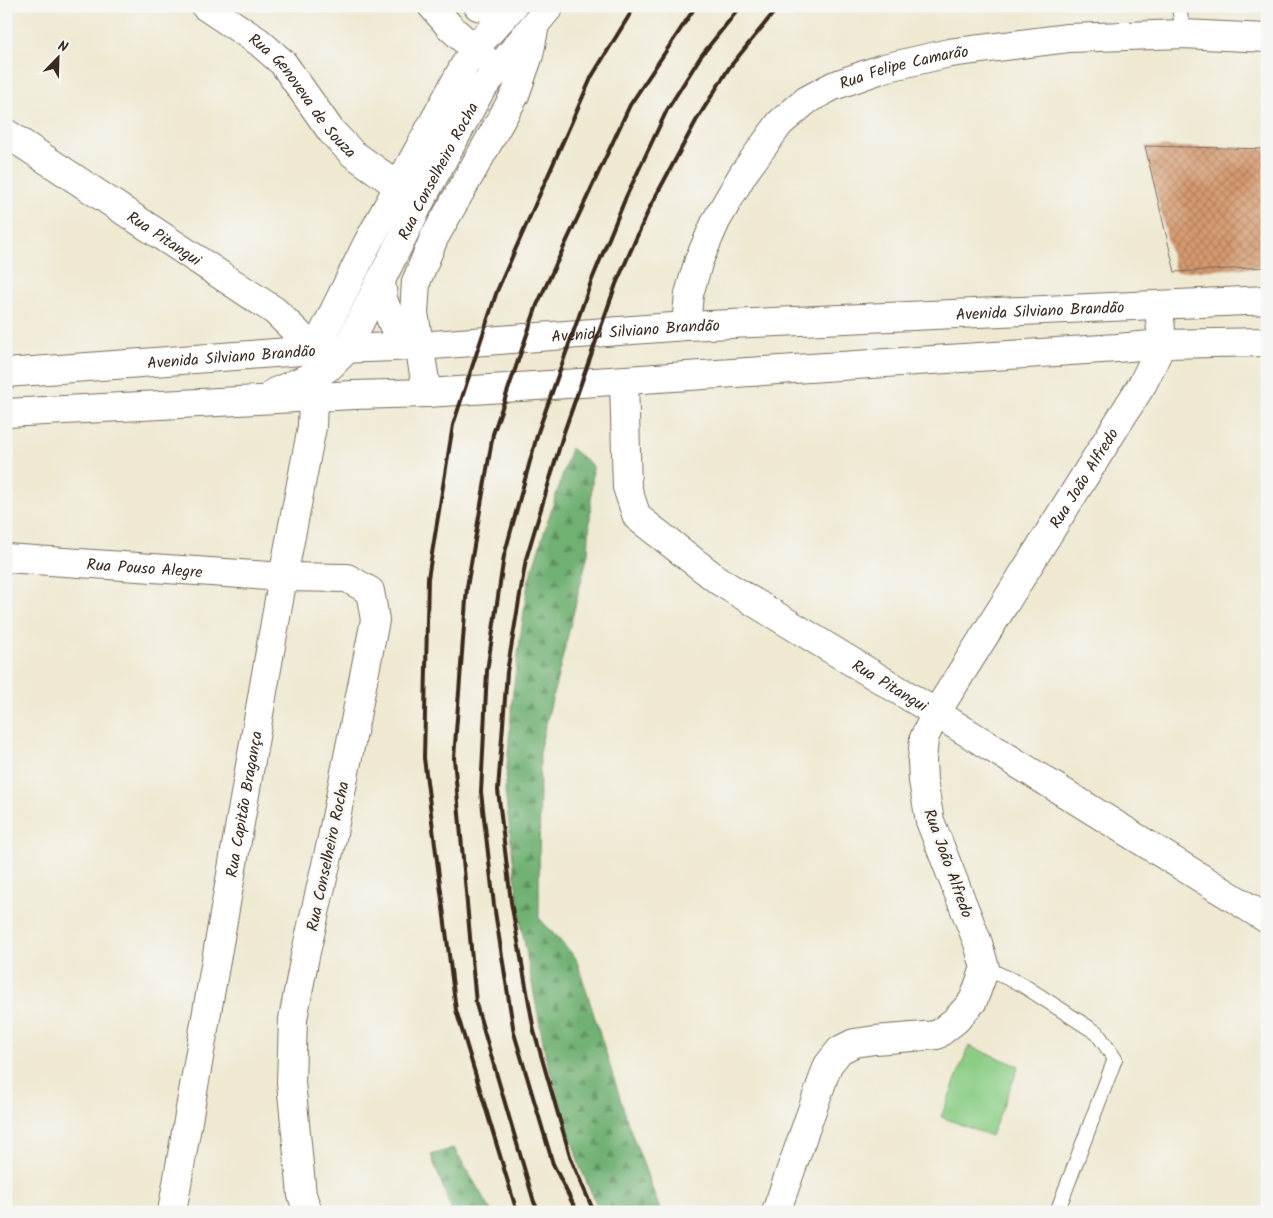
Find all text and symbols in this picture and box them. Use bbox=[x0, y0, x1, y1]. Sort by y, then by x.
street label: Rua Genoveva de Souza bbox=[243, 27, 362, 165]
north arrow bbox=[32, 32, 82, 82]
text: N bbox=[54, 35, 71, 59]
street label: Rua Felipe Camarão bbox=[836, 40, 970, 97]
street label: Rua Conselheiro Rocha bbox=[392, 98, 486, 244]
street label: Rua Pitangui bbox=[121, 205, 207, 274]
street label: Avenida Silviano Brandão bbox=[955, 295, 1125, 328]
street label: Avenida Silviano Brandão bbox=[550, 314, 720, 350]
street label: Avenida Silviano Brandão bbox=[146, 339, 317, 376]
street label: Rua João Alfredo bbox=[1044, 424, 1126, 534]
street label: Rua Pouso Alegre bbox=[86, 553, 203, 585]
street label: Rua Pitangui bbox=[847, 654, 933, 720]
street label: Rua Capitão Bragança bbox=[220, 729, 270, 880]
street label: Rua Conselheiro Rocha bbox=[300, 779, 357, 934]
street label: Rua João Alfredo bbox=[916, 806, 979, 921]

